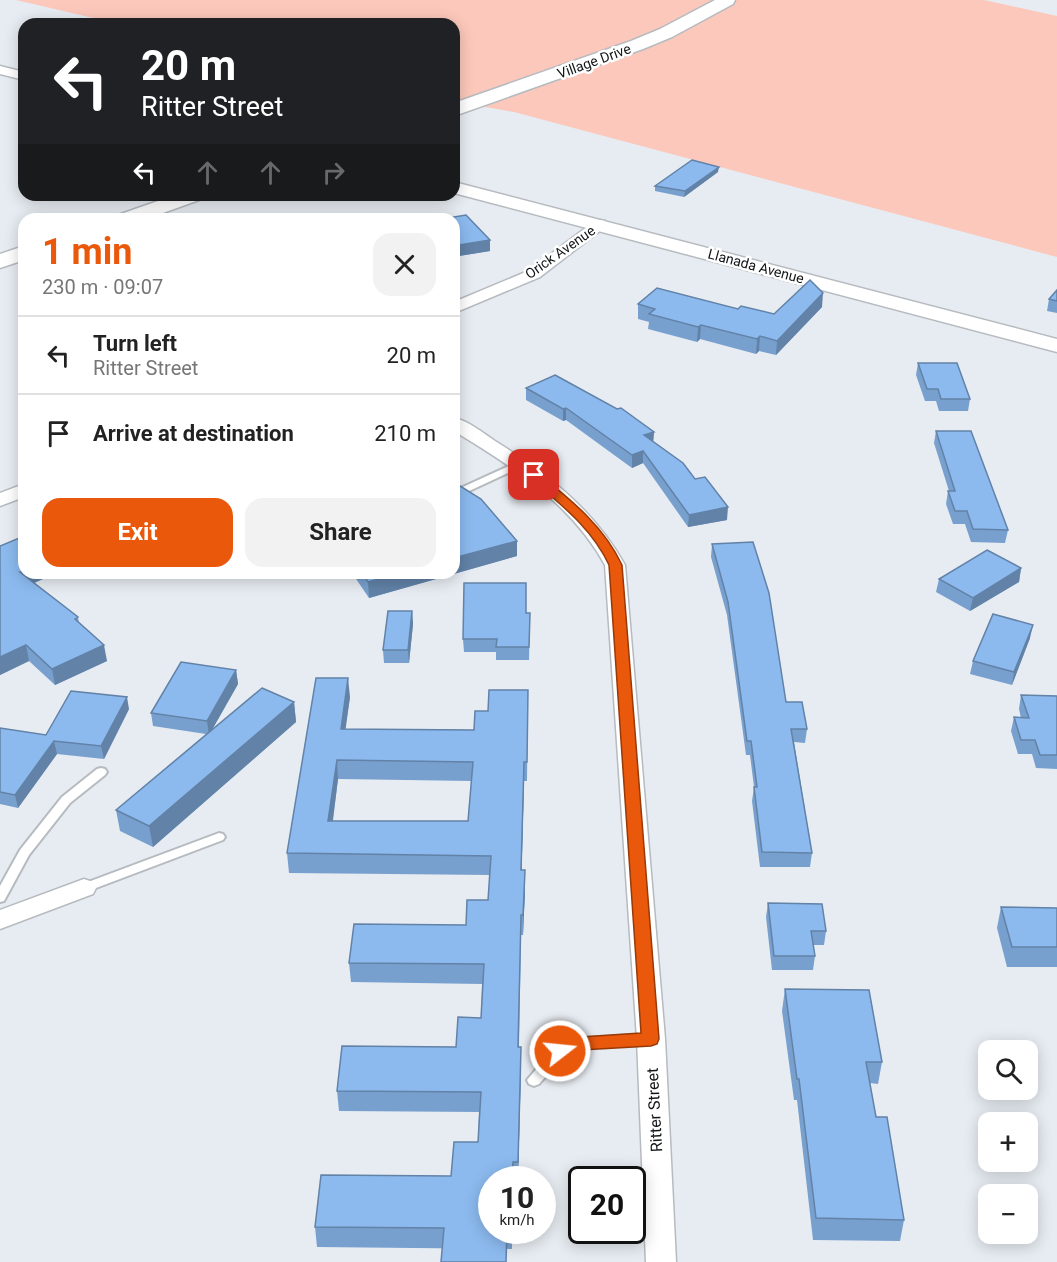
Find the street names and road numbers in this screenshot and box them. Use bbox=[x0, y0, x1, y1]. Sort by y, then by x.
street label: Village Drive bbox=[555, 40, 633, 82]
street label: Orick Avenue bbox=[522, 222, 598, 282]
street label: Llanada Avenue bbox=[706, 246, 806, 286]
street label: Ritter Street bbox=[643, 1067, 666, 1153]

